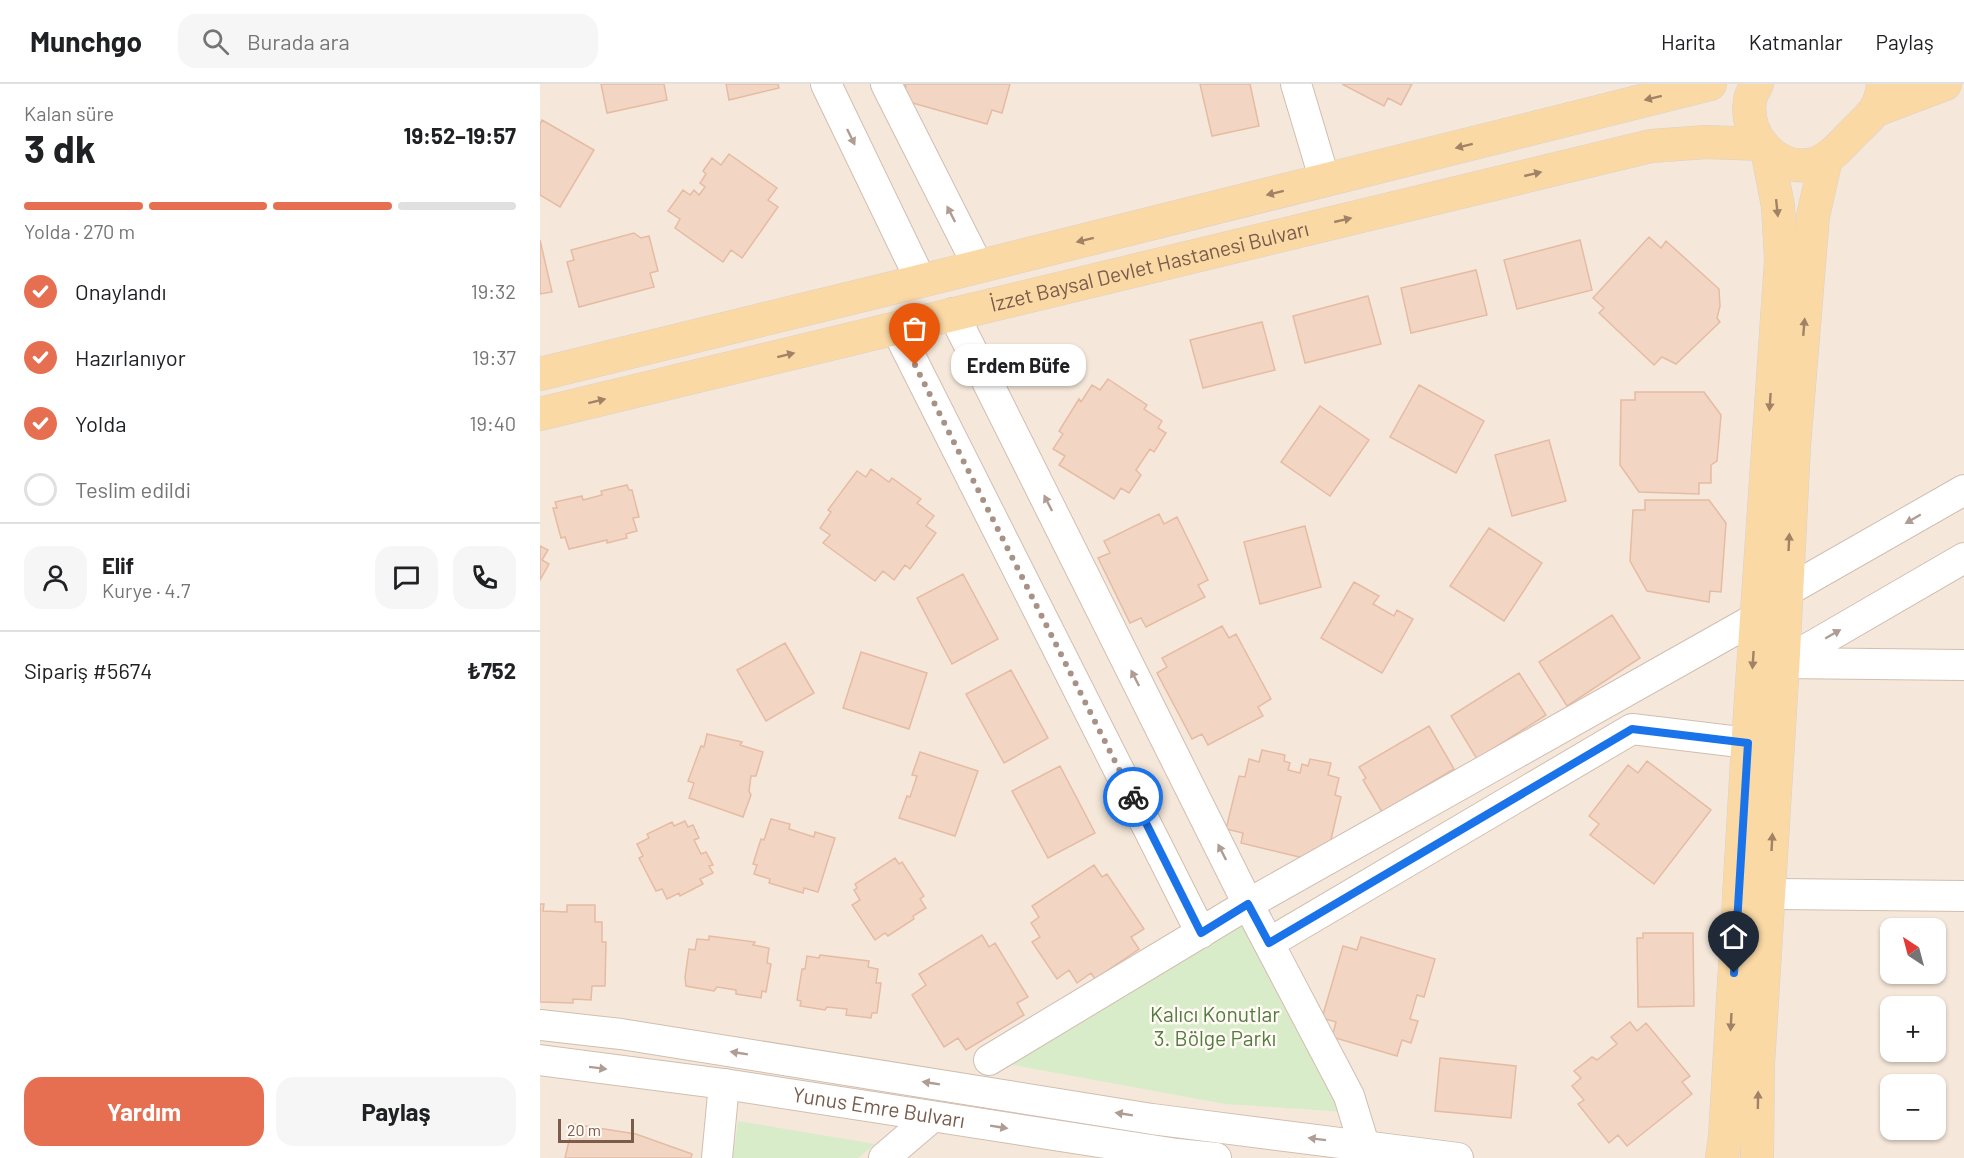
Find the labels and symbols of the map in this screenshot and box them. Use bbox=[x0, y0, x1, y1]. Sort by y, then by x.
one-way arrow bbox=[1644, 94, 1662, 104]
one-way arrow bbox=[847, 128, 856, 145]
one-way arrow bbox=[1455, 141, 1473, 151]
one-way arrow bbox=[1524, 169, 1542, 179]
one-way arrow bbox=[1265, 189, 1284, 199]
one-way arrow bbox=[1773, 199, 1782, 218]
one-way arrow bbox=[947, 205, 957, 223]
one-way arrow bbox=[1334, 214, 1352, 224]
street label: İzzet Baysal Devlet Hastanesi Bulvarı bbox=[987, 215, 1311, 316]
one-way arrow bbox=[1076, 235, 1095, 245]
pin bbox=[889, 303, 940, 365]
one-way arrow bbox=[1799, 317, 1808, 336]
callout: Erdem Büfe bbox=[951, 344, 1086, 386]
one-way arrow bbox=[777, 349, 796, 359]
one-way arrow bbox=[1766, 393, 1775, 412]
one-way arrow bbox=[588, 395, 606, 405]
one-way arrow bbox=[1043, 495, 1052, 512]
one-way arrow bbox=[1905, 513, 1921, 524]
one-way arrow bbox=[1784, 533, 1793, 552]
one-way arrow bbox=[1825, 629, 1842, 639]
one-way arrow bbox=[1748, 650, 1758, 669]
one-way arrow bbox=[1130, 669, 1140, 686]
courier bbox=[1103, 767, 1163, 827]
one-way arrow bbox=[1768, 832, 1777, 851]
one-way arrow bbox=[1217, 844, 1227, 861]
pin bbox=[1708, 911, 1759, 973]
north arrow bbox=[1880, 918, 1946, 984]
park label: Kalıcı Konutlar 3. Bölge Parkı bbox=[1150, 1001, 1280, 1050]
one-way arrow bbox=[1727, 1013, 1736, 1032]
one-way arrow bbox=[729, 1048, 748, 1057]
one-way arrow bbox=[589, 1063, 608, 1072]
one-way arrow bbox=[921, 1078, 940, 1087]
street label: Yunus Emre Bulvarı bbox=[791, 1081, 967, 1132]
one-way arrow bbox=[1753, 1090, 1762, 1109]
one-way arrow bbox=[1114, 1110, 1133, 1119]
scale bar bbox=[558, 1116, 634, 1144]
one-way arrow bbox=[989, 1123, 1008, 1132]
one-way arrow bbox=[1307, 1134, 1326, 1144]

